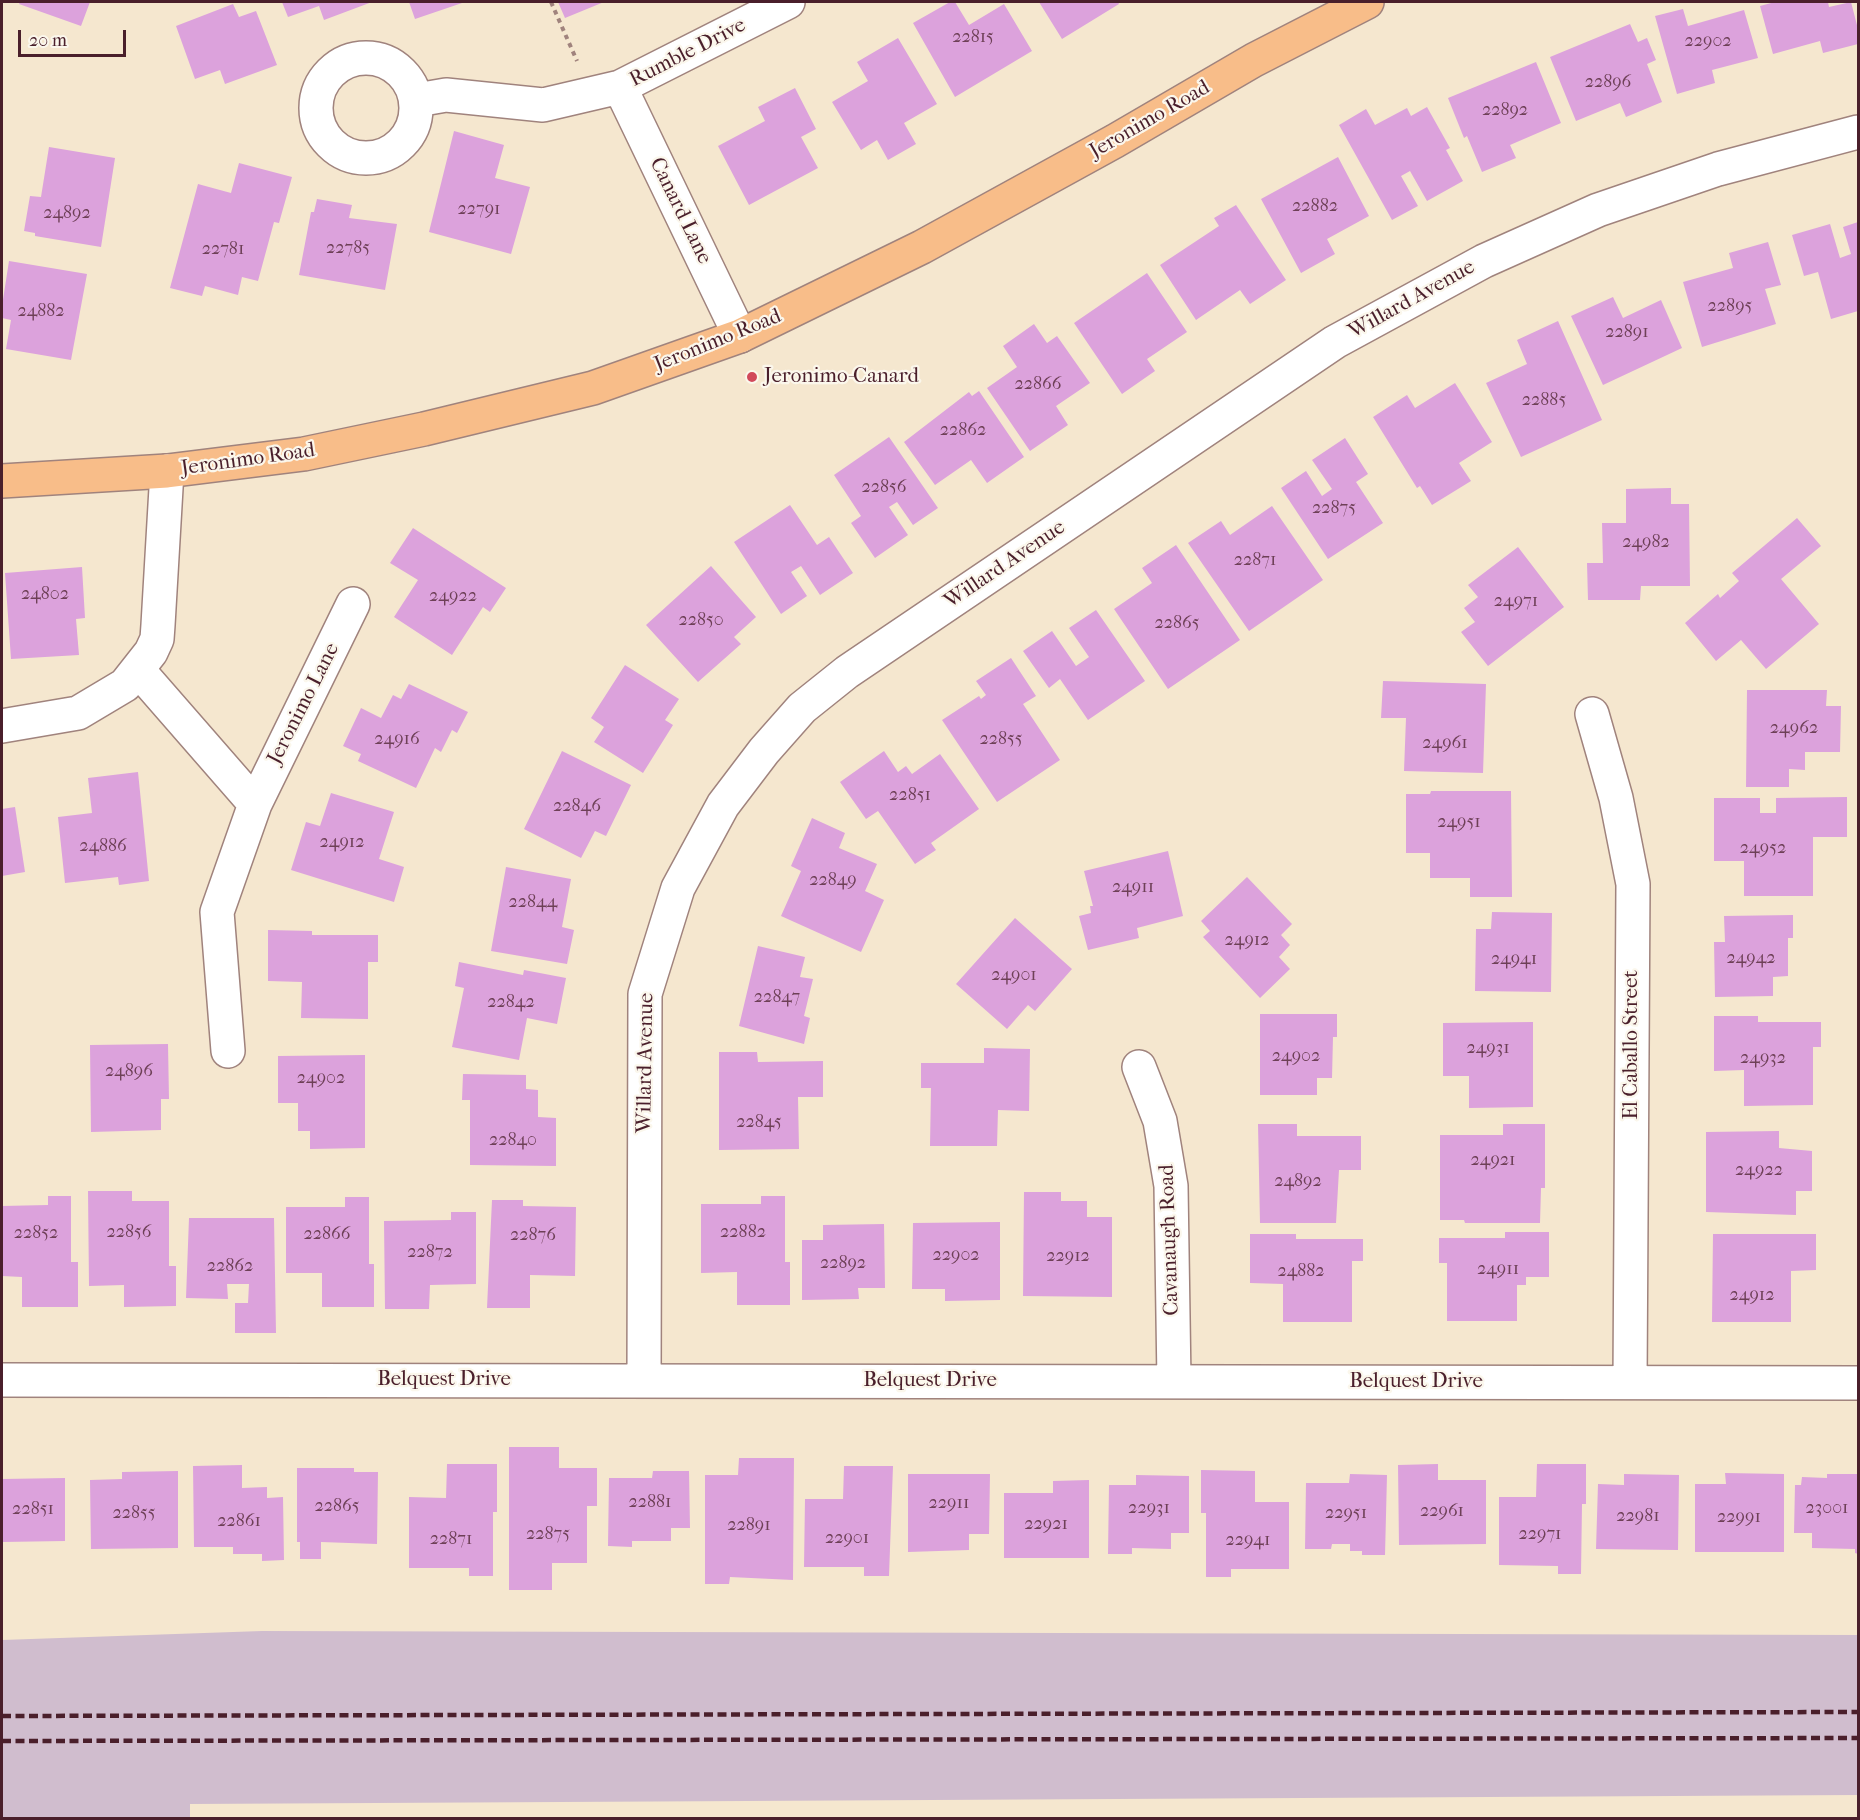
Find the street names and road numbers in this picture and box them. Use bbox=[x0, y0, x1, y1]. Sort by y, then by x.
street label: Rumble Drive bbox=[626, 13, 750, 93]
street label: Jeronimo Road bbox=[1085, 75, 1215, 165]
street label: Canard Lane bbox=[643, 154, 717, 268]
street label: Willard Avenue bbox=[1344, 255, 1480, 345]
street label: Jeronimo Road bbox=[651, 304, 785, 378]
street label: Jeronimo Road bbox=[179, 438, 317, 482]
street label: Willard Avenue bbox=[940, 515, 1070, 615]
street label: Jeronimo Lane bbox=[263, 639, 345, 769]
street label: El Caballo Street bbox=[1619, 970, 1645, 1120]
street label: Willard Avenue bbox=[632, 993, 660, 1133]
street label: Cavanaugh Road bbox=[1155, 1164, 1185, 1316]
street label: Belquest Drive bbox=[377, 1367, 511, 1393]
street label: Belquest Drive bbox=[863, 1368, 997, 1394]
street label: Belquest Drive bbox=[1349, 1369, 1483, 1395]

